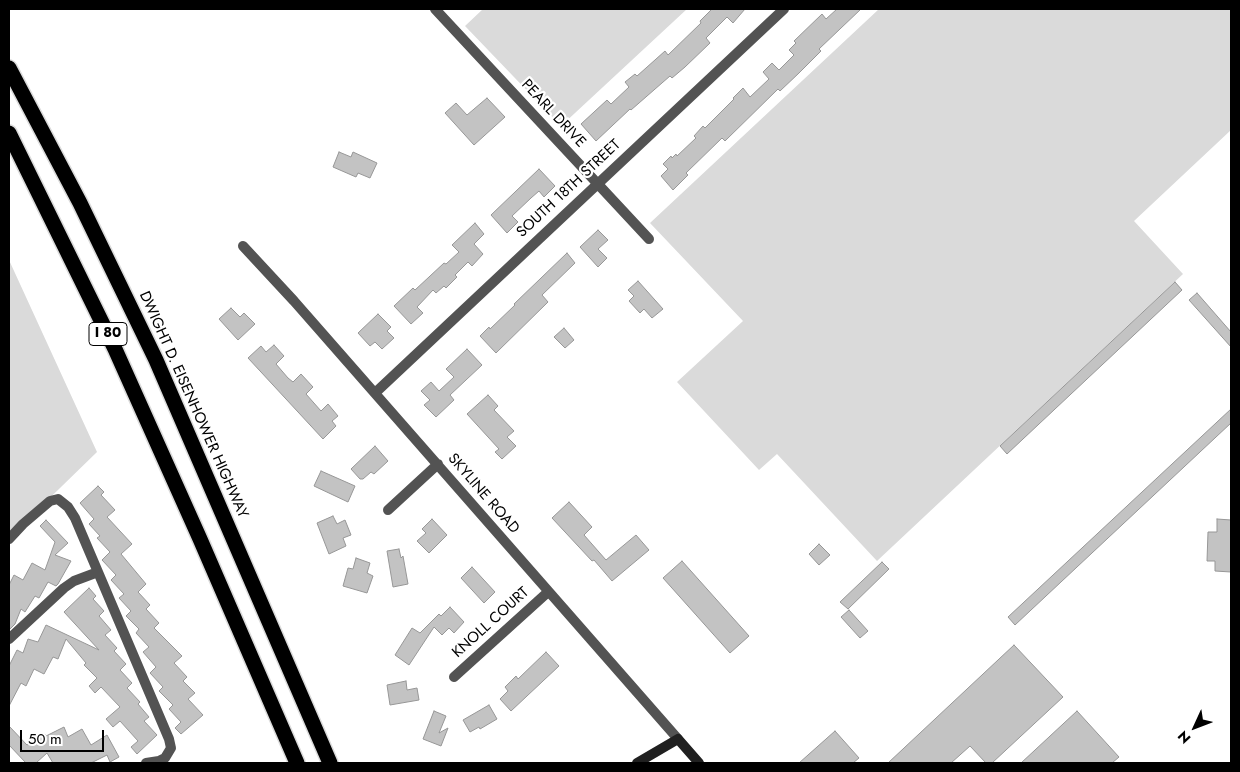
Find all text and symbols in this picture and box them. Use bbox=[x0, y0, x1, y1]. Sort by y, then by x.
street label: PEARL DRIVE bbox=[517, 76, 589, 152]
street label: SOUTH 18TH STREET bbox=[513, 136, 625, 242]
street label: DWIGHT D. EISENHOWER HIGHWAY bbox=[135, 289, 251, 521]
road number: I 80 bbox=[89, 322, 127, 346]
street label: SKYLINE ROAD bbox=[443, 450, 523, 538]
street label: KNOLL COURT bbox=[449, 584, 533, 662]
north arrow bbox=[1170, 702, 1220, 752]
scale bar bbox=[22, 720, 106, 752]
text: N bbox=[1173, 726, 1195, 748]
text: 50 m bbox=[28, 728, 62, 750]

